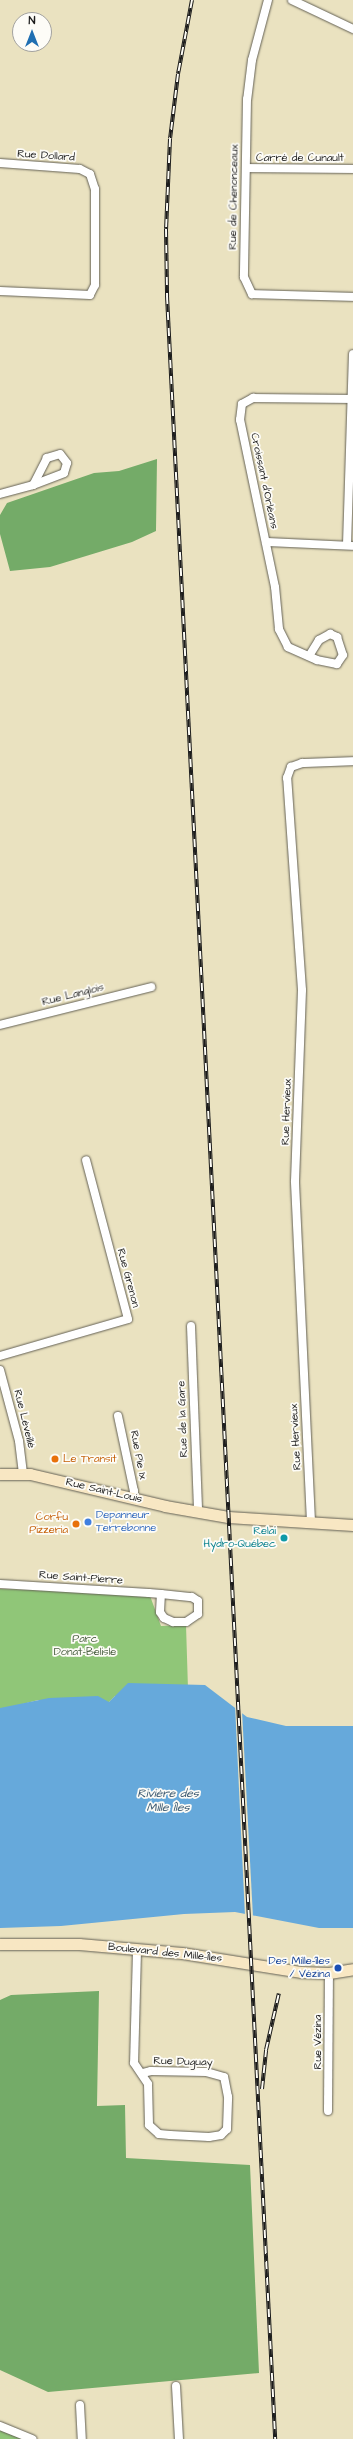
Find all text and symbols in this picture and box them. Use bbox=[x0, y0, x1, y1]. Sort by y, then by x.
north arrow bbox=[12, 12, 52, 52]
text: N bbox=[29, 13, 35, 28]
street label: Rue de Chenonceaux bbox=[226, 144, 242, 250]
street label: Rue Dollard bbox=[17, 147, 75, 165]
street label: Carré de Cunault bbox=[256, 151, 344, 165]
street label: Croissant d'Orléans bbox=[247, 432, 281, 530]
street label: Rue Langlois bbox=[41, 981, 105, 1009]
street label: Rue Hervieux bbox=[279, 1079, 295, 1145]
street label: Rue Grenon bbox=[114, 1247, 142, 1309]
street label: Rue de la Gare bbox=[175, 1380, 191, 1458]
street label: Rue Léveillé bbox=[10, 1388, 38, 1450]
street label: Rue Hervieux bbox=[288, 1403, 304, 1471]
street label: Rue Pie Ix bbox=[127, 1429, 149, 1481]
place label: Le Transit bbox=[63, 1452, 117, 1466]
marker: Le Transit bbox=[50, 1454, 60, 1464]
street label: Rue Saint-Louis bbox=[64, 1476, 144, 1506]
place label: Depanneur Terrebonne bbox=[96, 1509, 156, 1535]
place label: Corfu Pizzeria bbox=[29, 1511, 68, 1537]
marker: Depanneur Terrebonne bbox=[83, 1517, 93, 1527]
marker: Corfu Pizzeria bbox=[71, 1519, 81, 1529]
place label: Relai Hydro-Québec bbox=[204, 1525, 276, 1551]
marker: Relai Hydro-Québec bbox=[279, 1533, 289, 1543]
street label: Rue Saint-Pierre bbox=[39, 1568, 123, 1588]
park label: Parc Donat-Belisle bbox=[54, 1633, 116, 1659]
water label: Rivière des Mille Îles bbox=[137, 1787, 199, 1815]
street label: Boulevard des Mille-Îles bbox=[107, 1940, 223, 1966]
place label: Des Mille-îles / Vézina bbox=[269, 1955, 330, 1981]
marker: Des Mille-îles / Vézina bbox=[333, 1963, 343, 1973]
street label: Rue Vézina bbox=[311, 2015, 325, 2069]
street label: Rue Duguay bbox=[153, 2054, 213, 2070]

